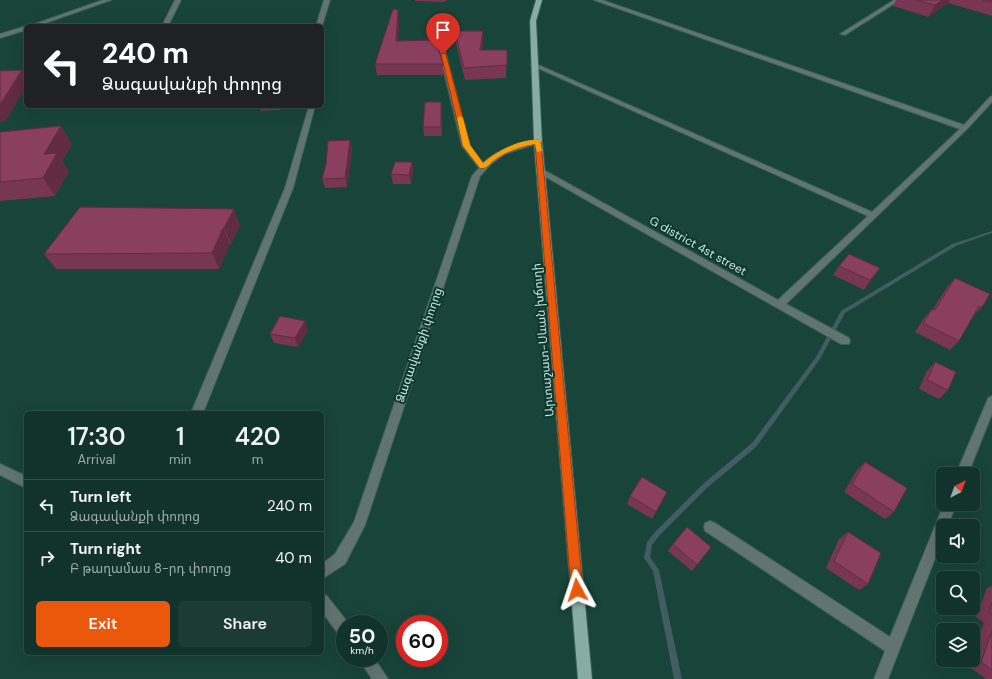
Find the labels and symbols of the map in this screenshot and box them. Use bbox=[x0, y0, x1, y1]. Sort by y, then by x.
pin bbox=[426, 13, 460, 54]
street label: G district 4st street bbox=[647, 213, 750, 280]
street label: Արտաշատ-Սևան խճուղի bbox=[528, 263, 558, 417]
street label: Ձագավանքի փողոց bbox=[392, 286, 446, 404]
north arrow bbox=[936, 467, 980, 511]
position arrow bbox=[556, 569, 598, 611]
speed limit sign: 60 bbox=[396, 615, 448, 667]

